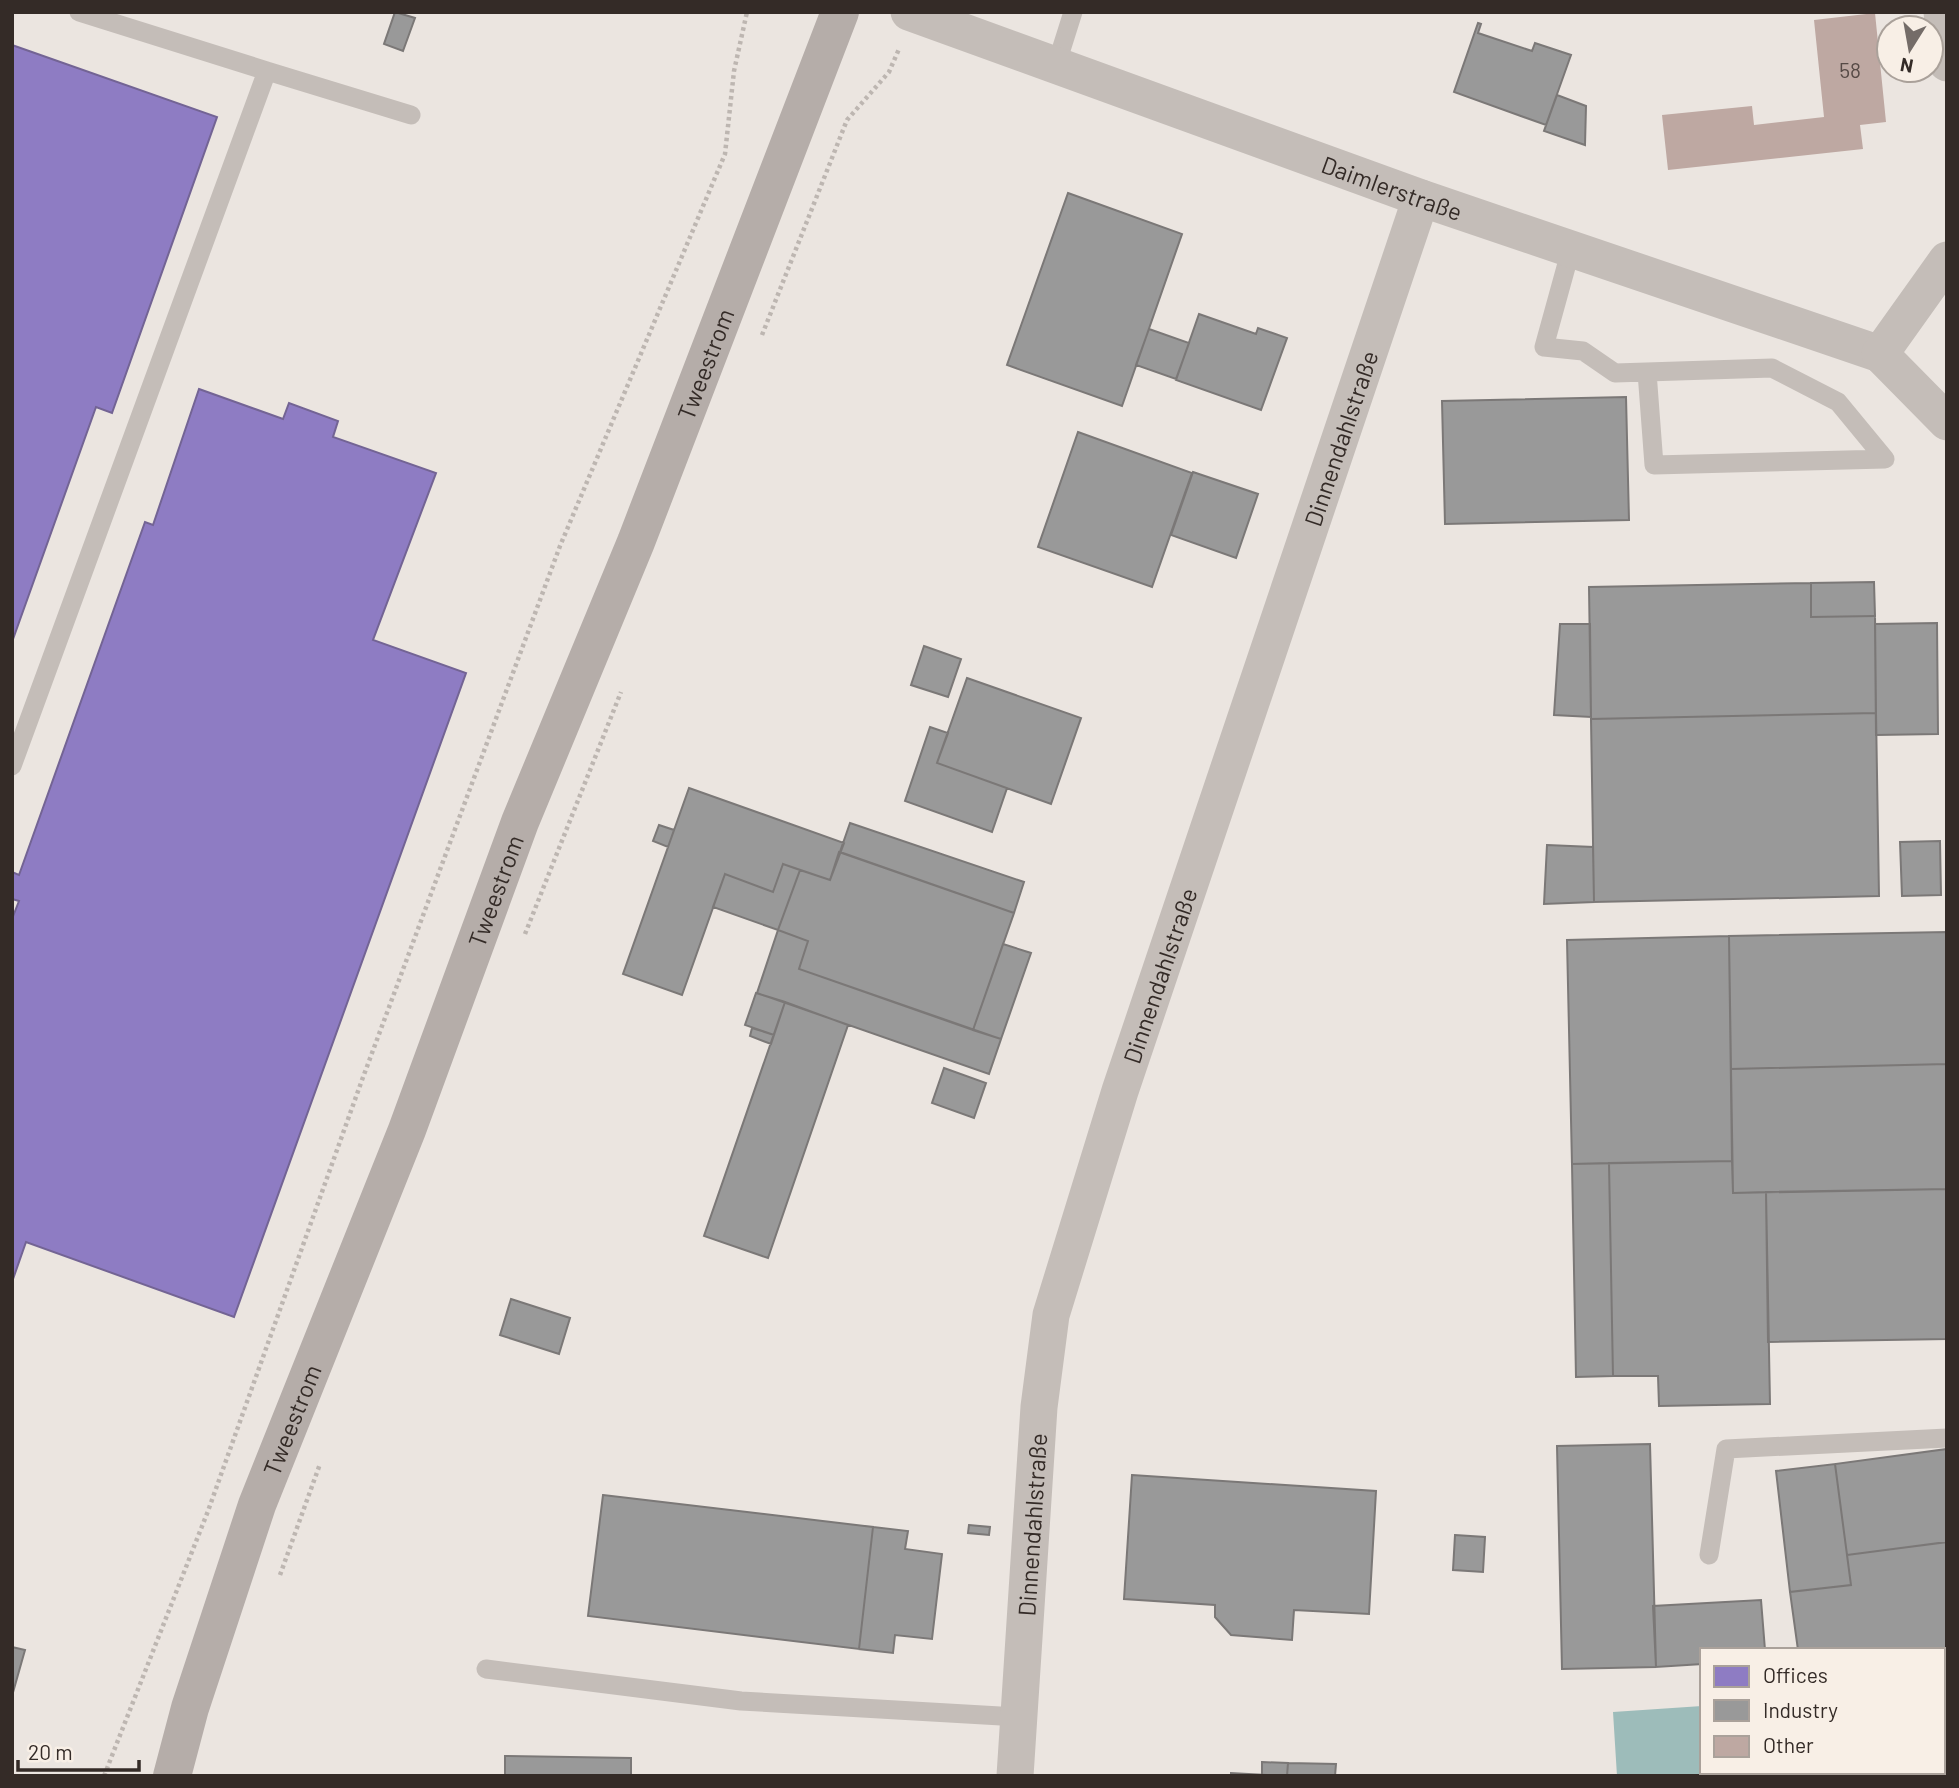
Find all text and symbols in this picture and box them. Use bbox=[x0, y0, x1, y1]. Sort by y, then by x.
north arrow bbox=[1875, 14, 1945, 84]
text: N bbox=[1898, 54, 1915, 79]
house number: 58 bbox=[1839, 57, 1861, 82]
street label: Daimlerstraße bbox=[1318, 149, 1466, 226]
street label: Tweestrom bbox=[670, 304, 739, 424]
street label: Dinnendahlstraße bbox=[1297, 346, 1383, 530]
street label: Tweestrom bbox=[461, 831, 529, 951]
street label: Dinnendahlstraße bbox=[1116, 884, 1202, 1067]
street label: Tweestrom bbox=[256, 1360, 326, 1479]
street label: Dinnendahlstraße bbox=[1011, 1432, 1052, 1617]
legend bbox=[1700, 1648, 1945, 1774]
text: Offices bbox=[1763, 1662, 1828, 1687]
text: Industry bbox=[1763, 1697, 1838, 1722]
scale bar bbox=[18, 1728, 138, 1772]
text: Other bbox=[1763, 1732, 1814, 1757]
text: 20 m bbox=[28, 1739, 73, 1764]

